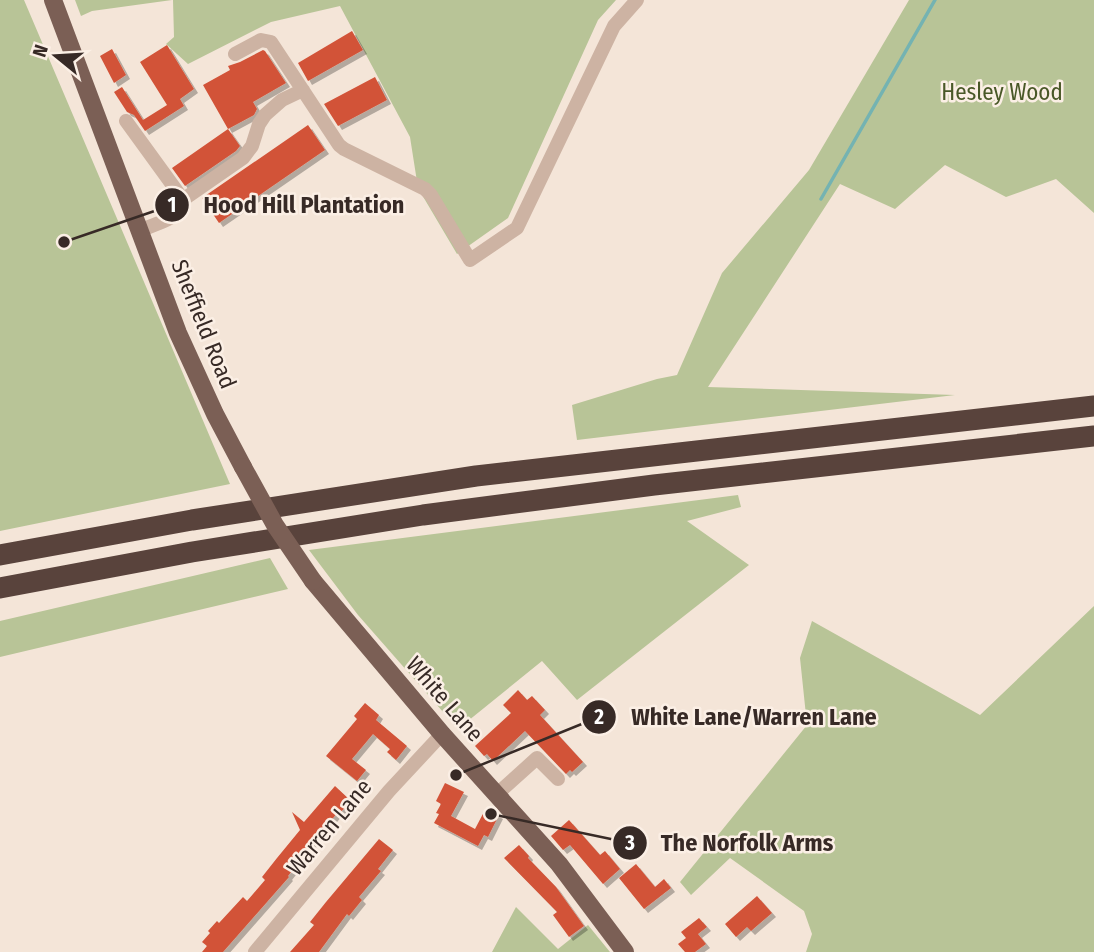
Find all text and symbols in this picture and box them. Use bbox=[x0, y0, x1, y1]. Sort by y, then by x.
north arrow bbox=[21, 21, 91, 91]
text: N bbox=[28, 42, 53, 60]
park label: Hesley Wood bbox=[941, 78, 1063, 106]
callout: Hood Hill Plantation bbox=[154, 182, 418, 227]
text: Hood Hill Plantation bbox=[204, 191, 404, 219]
text: 1 bbox=[168, 192, 176, 218]
street label: Sheffield Road bbox=[165, 255, 243, 393]
street label: White Lane bbox=[400, 651, 490, 747]
callout: White Lane/Warren Lane bbox=[582, 694, 890, 739]
text: White Lane/Warren Lane bbox=[631, 703, 877, 731]
text: 2 bbox=[593, 704, 604, 730]
street label: Warren Lane bbox=[281, 773, 377, 881]
callout: The Norfolk Arms bbox=[612, 821, 848, 866]
text: The Norfolk Arms bbox=[661, 829, 834, 857]
text: 3 bbox=[624, 830, 635, 856]

